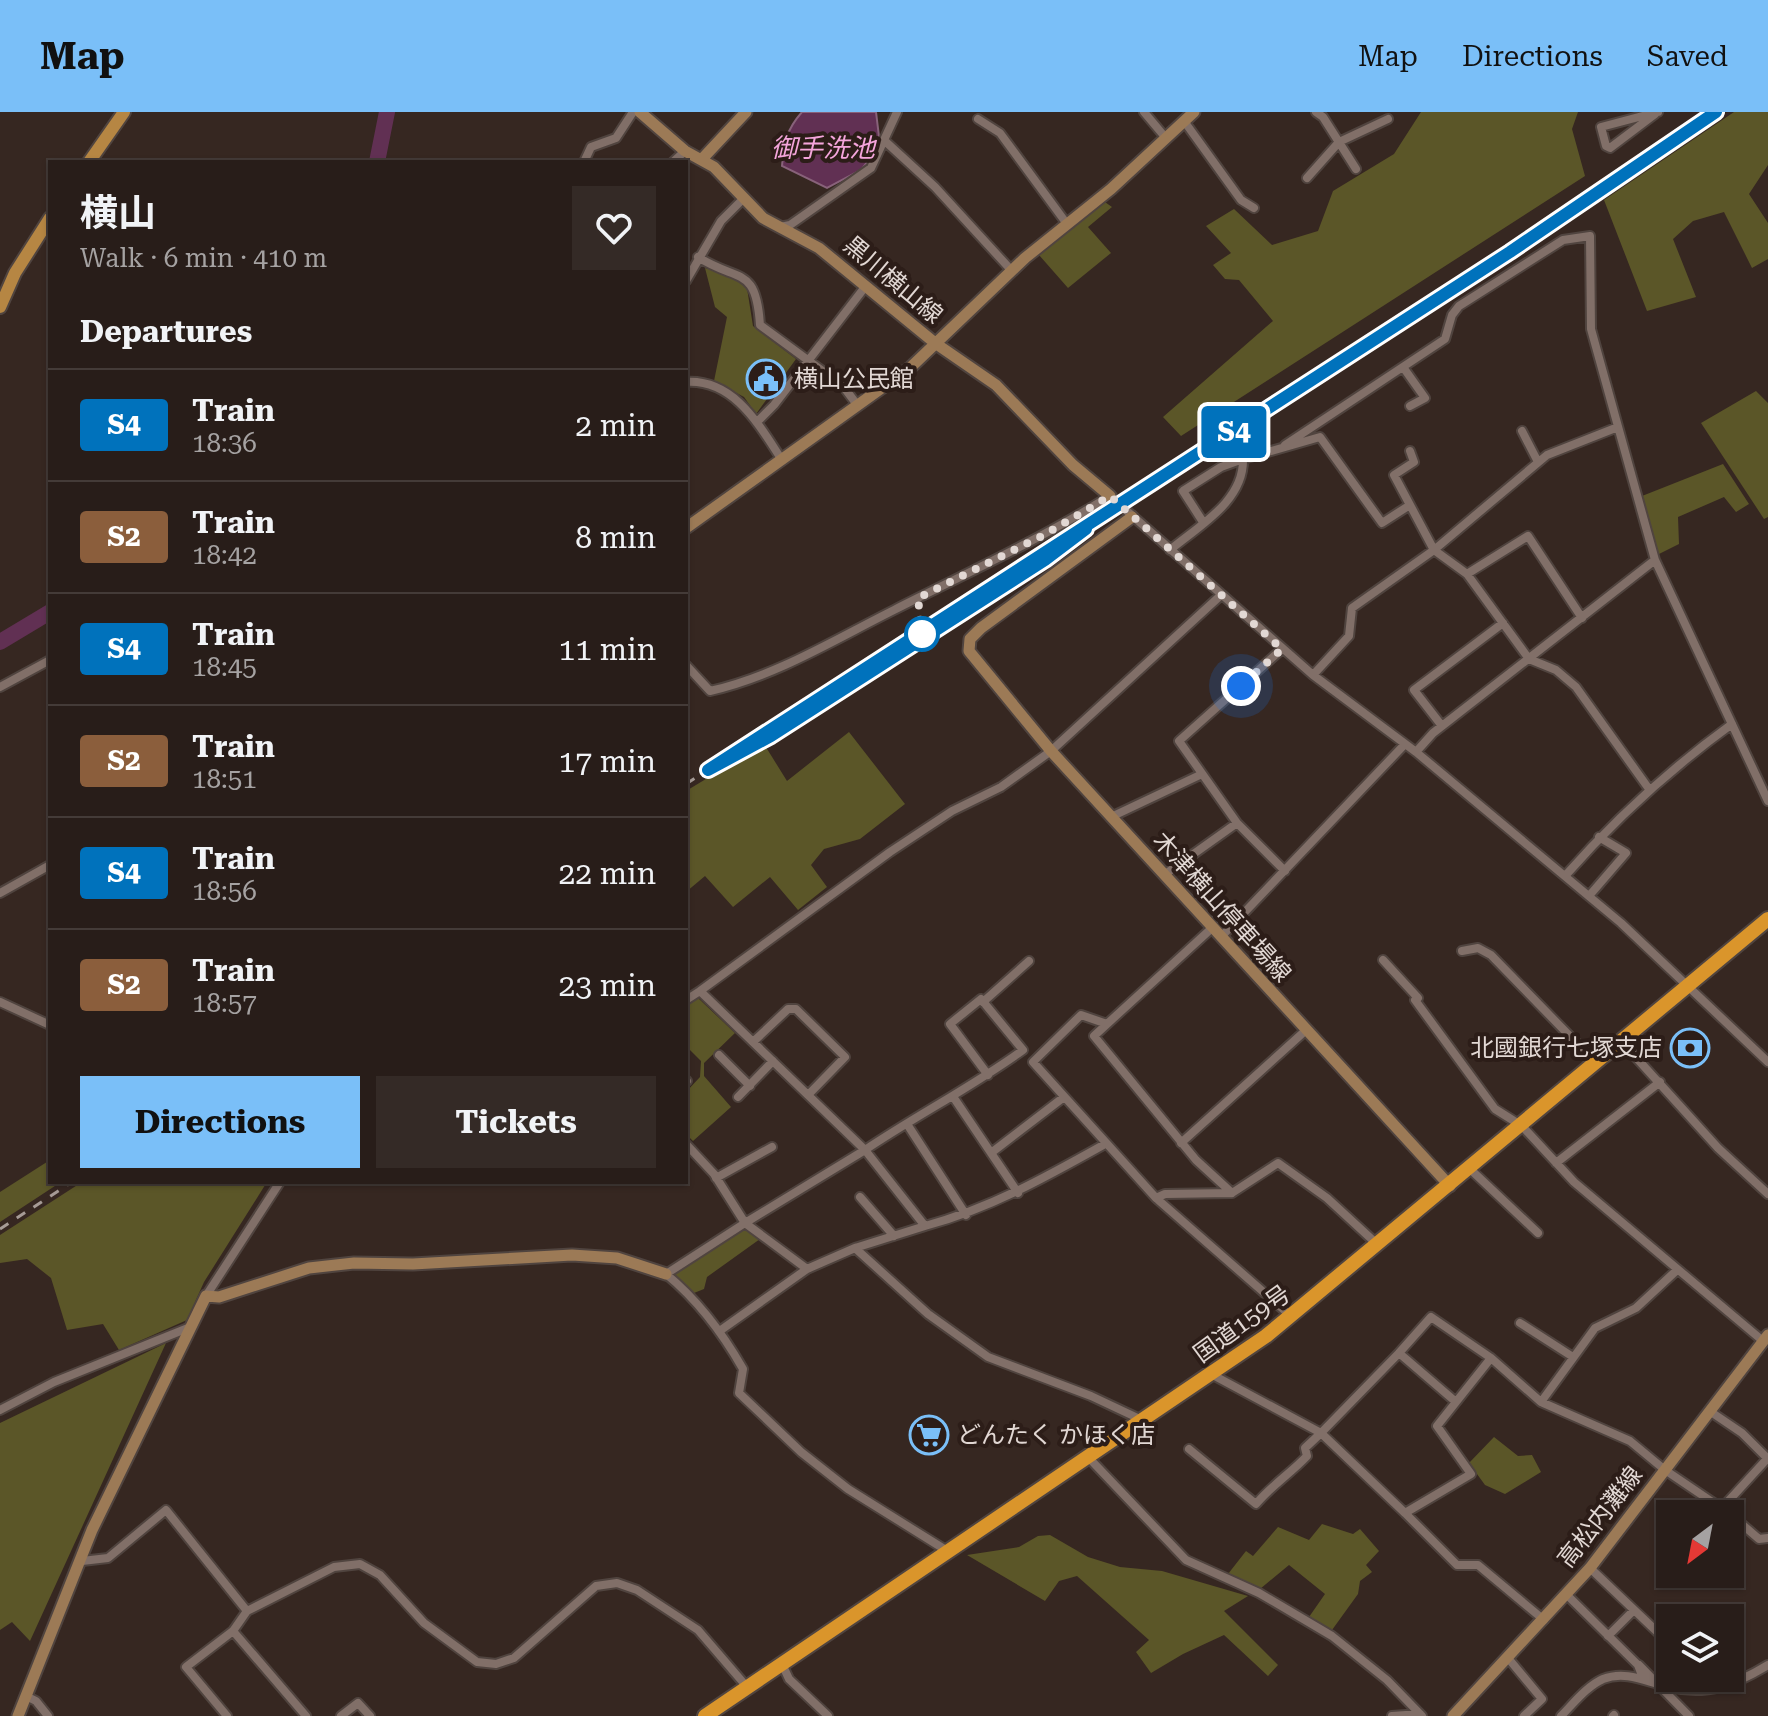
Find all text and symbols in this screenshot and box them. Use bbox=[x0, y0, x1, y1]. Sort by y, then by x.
text: Map bbox=[40, 34, 125, 78]
text: Map bbox=[1358, 40, 1418, 73]
text: Directions bbox=[1462, 40, 1603, 73]
text: Saved bbox=[1647, 40, 1728, 73]
water label: 御手洗池 bbox=[771, 133, 878, 163]
button: heart bbox=[572, 186, 656, 270]
text: 横山 bbox=[80, 191, 156, 235]
street label: 黒川横山線 bbox=[838, 231, 948, 329]
text: Walk · 6 min · 410 m bbox=[80, 243, 327, 273]
text: Departures bbox=[80, 314, 252, 349]
public building icon: 横山公民館 bbox=[745, 358, 787, 400]
place label: 横山公民館 bbox=[794, 365, 914, 393]
text: Train bbox=[192, 393, 275, 428]
line badge: S4 bbox=[1198, 406, 1270, 458]
text: S4 bbox=[107, 408, 141, 441]
text: 2 min bbox=[575, 408, 656, 443]
text: S4 bbox=[1217, 415, 1251, 448]
text: 18:36 bbox=[192, 428, 257, 458]
text: Train bbox=[192, 505, 275, 540]
text: S2 bbox=[107, 520, 141, 553]
text: 8 min bbox=[575, 520, 656, 555]
text: 18:42 bbox=[192, 540, 257, 570]
text: Train bbox=[192, 617, 275, 652]
unlabelled marker bbox=[905, 617, 939, 651]
text: S4 bbox=[107, 632, 141, 665]
text: 11 min bbox=[559, 632, 656, 667]
text: 18:45 bbox=[192, 652, 257, 682]
your location bbox=[1221, 666, 1261, 706]
text: Train bbox=[192, 729, 275, 764]
text: S2 bbox=[107, 744, 141, 777]
text: 17 min bbox=[559, 744, 656, 779]
text: 18:51 bbox=[192, 764, 257, 794]
street label: 木津横山停車場線 bbox=[1147, 826, 1297, 988]
text: Train bbox=[192, 841, 275, 876]
text: S4 bbox=[107, 856, 141, 889]
text: 22 min bbox=[559, 856, 656, 891]
text: 18:56 bbox=[192, 876, 257, 906]
text: Train bbox=[192, 953, 275, 988]
text: S2 bbox=[107, 968, 141, 1001]
text: 23 min bbox=[559, 968, 656, 1003]
text: 18:57 bbox=[192, 988, 257, 1018]
bank icon: 北國銀行七塚支店 bbox=[1669, 1027, 1711, 1069]
place label: 北國銀行七塚支店 bbox=[1470, 1034, 1662, 1062]
button: Directions bbox=[80, 1076, 360, 1168]
button: Tickets bbox=[376, 1076, 656, 1168]
street label: 国道159号 bbox=[1188, 1280, 1296, 1368]
supermarket icon: どんたく かほく店 bbox=[908, 1414, 950, 1456]
place label: どんたく かほく店 bbox=[957, 1421, 1155, 1449]
street label: 高松内灘線 bbox=[1552, 1461, 1648, 1573]
north arrow bbox=[1656, 1500, 1744, 1588]
map controls bbox=[1656, 1500, 1744, 1692]
button: layers bbox=[1656, 1604, 1744, 1692]

